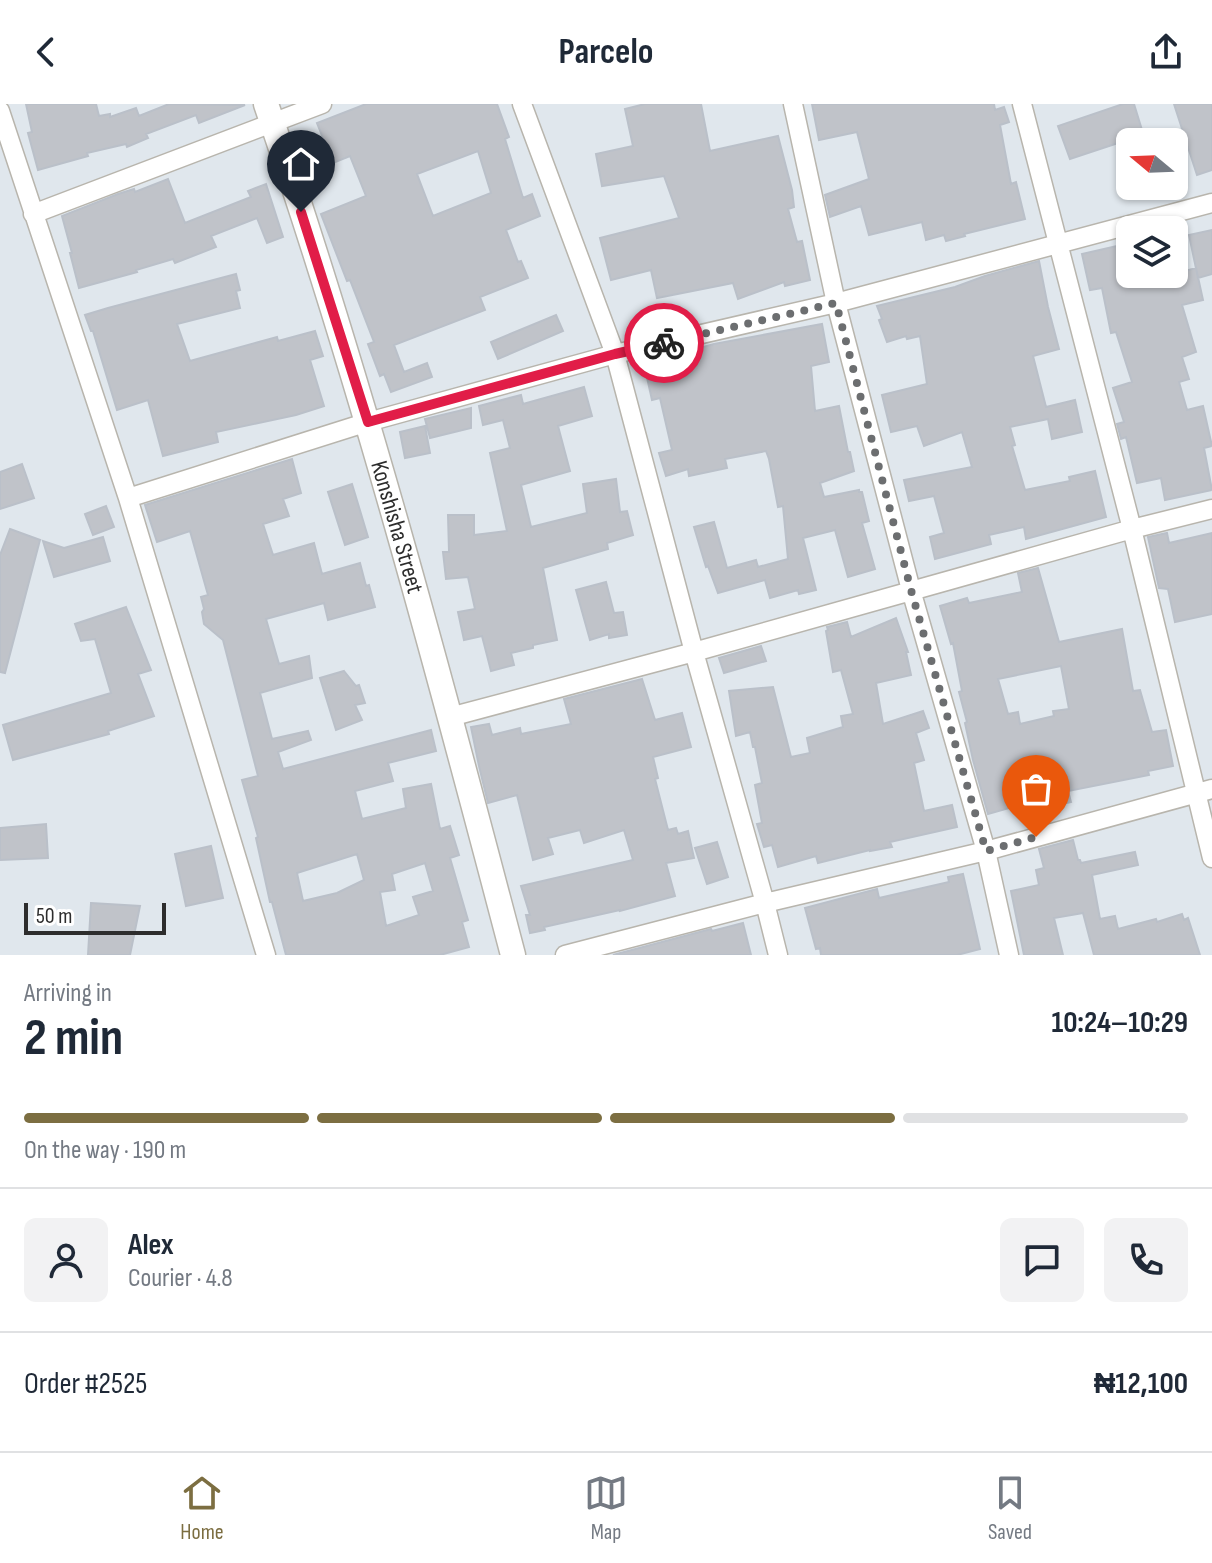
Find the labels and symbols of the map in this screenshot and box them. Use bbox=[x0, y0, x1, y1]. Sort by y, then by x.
north arrow bbox=[1116, 128, 1188, 200]
pin bbox=[267, 130, 335, 212]
courier bbox=[624, 303, 704, 383]
street label: Konshisha Street bbox=[364, 457, 430, 597]
pin bbox=[1002, 755, 1070, 837]
scale bar bbox=[24, 899, 166, 935]

